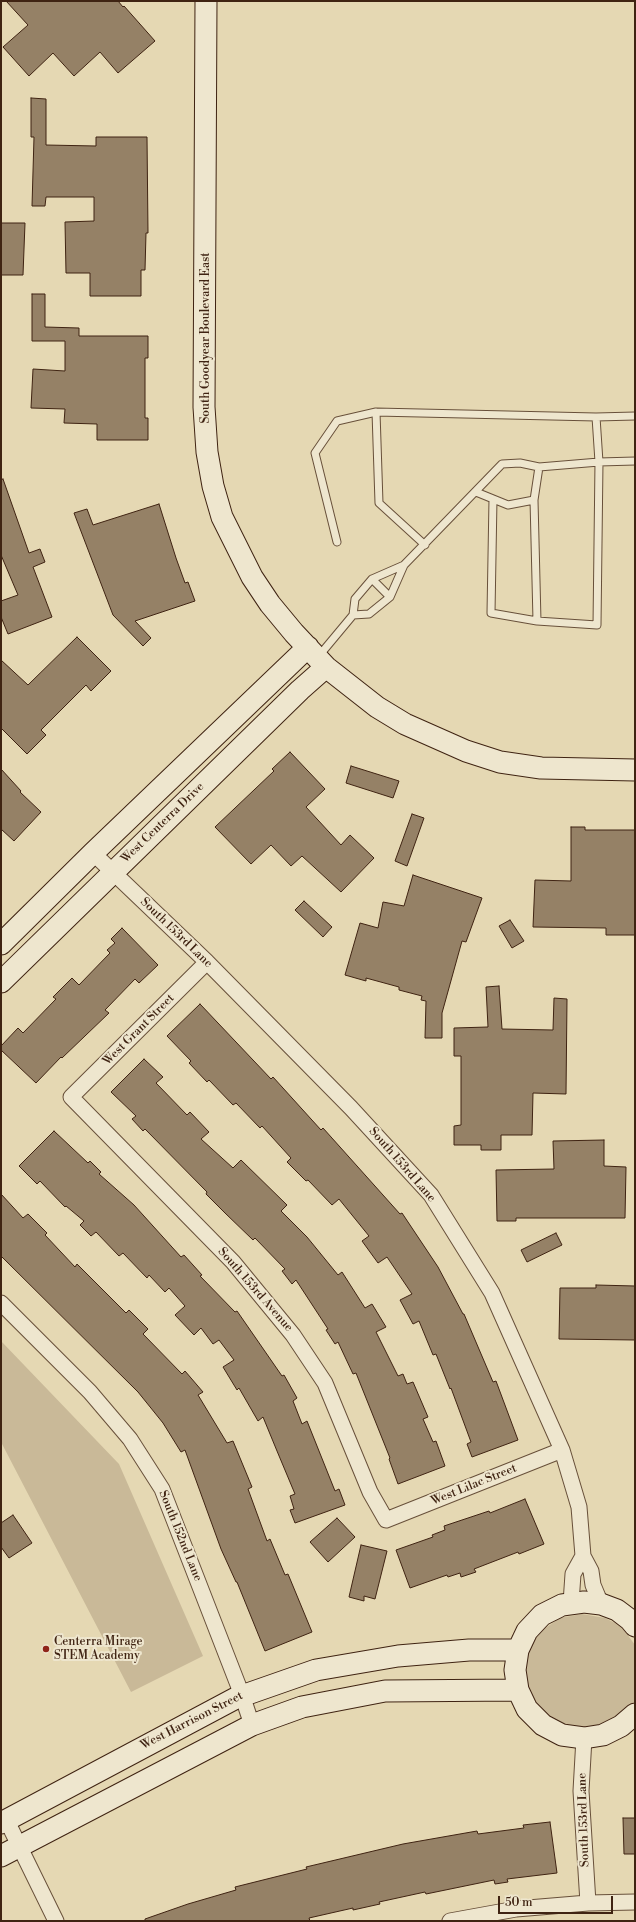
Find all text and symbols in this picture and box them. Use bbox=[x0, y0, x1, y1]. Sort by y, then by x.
street label: South Goodyear Boulevard East bbox=[199, 252, 213, 424]
street label: West Centerra Drive bbox=[119, 780, 207, 866]
street label: South 153rd Lane bbox=[137, 895, 215, 971]
street label: West Grant Street bbox=[100, 991, 178, 1069]
street label: South 153rd Lane bbox=[366, 1125, 438, 1205]
street label: South 153rd Avenue bbox=[215, 1245, 295, 1335]
street label: West Lilac Street bbox=[429, 1461, 519, 1509]
street label: South 152nd Lane bbox=[155, 1488, 205, 1584]
place label: Centerra Mirage STEM Academy bbox=[54, 1635, 143, 1663]
marker: Centerra Mirage STEM Academy bbox=[41, 1644, 51, 1654]
street label: West Harrison Street bbox=[138, 1689, 246, 1753]
street label: South 153rd Lane bbox=[575, 1773, 593, 1867]
scale bar bbox=[500, 1888, 615, 1914]
text: 50 m bbox=[505, 1895, 533, 1910]

